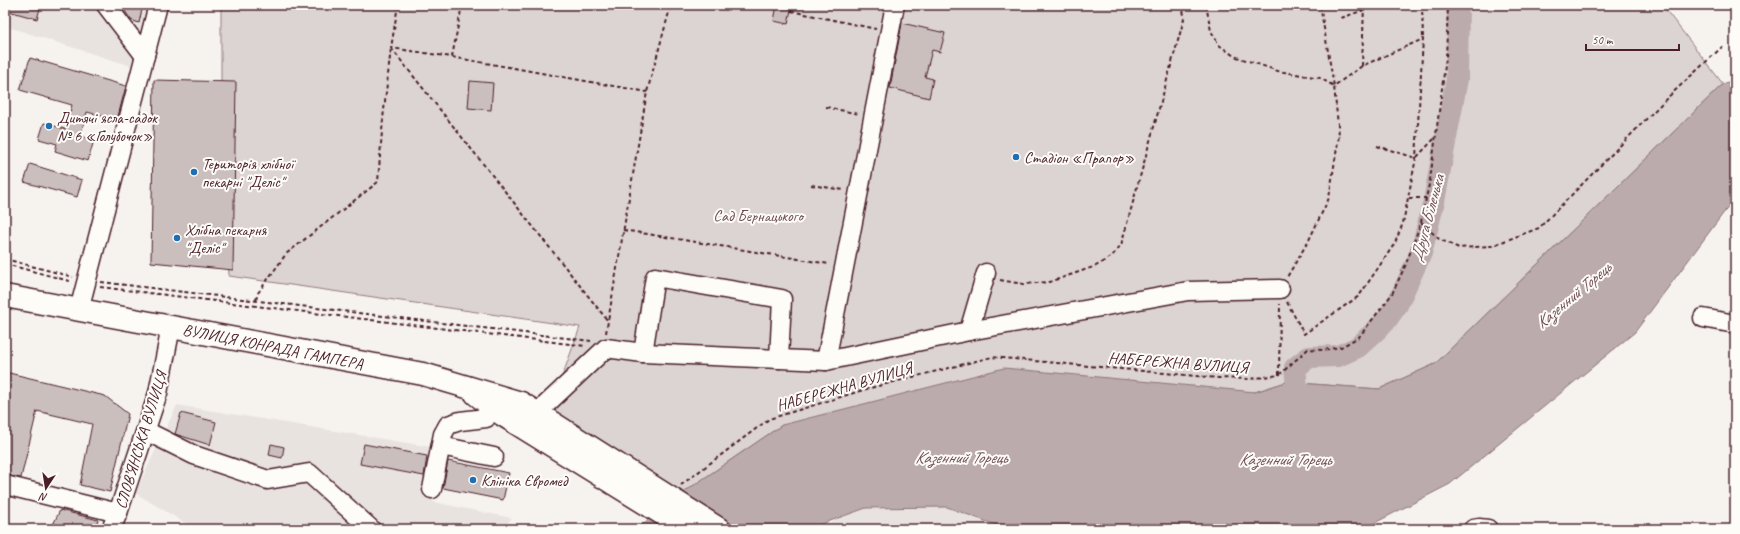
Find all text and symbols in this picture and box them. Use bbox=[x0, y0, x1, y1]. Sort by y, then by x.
scale bar bbox=[1586, 26, 1679, 52]
text: 50 m bbox=[1592, 32, 1614, 48]
place label: Дитячі ясла-садок № 6 «Голубочок» bbox=[57, 108, 158, 146]
marker: Дитячі ясла-садок № 6 «Голубочок» bbox=[44, 121, 54, 131]
place label: Стадіон «Прапор» bbox=[1024, 148, 1134, 168]
marker: Стадіон «Прапор» bbox=[1011, 152, 1021, 162]
place label: Територія хлібної пекарні "Деліс" bbox=[202, 154, 296, 192]
marker: Територія хлібної пекарні "Деліс" bbox=[189, 167, 199, 177]
water label: Друга Біленька bbox=[1406, 171, 1450, 265]
park label: Сад Бернацького bbox=[713, 206, 805, 226]
place label: Хлібна пекарня "Деліс" bbox=[185, 220, 268, 258]
marker: Хлібна пекарня "Деліс" bbox=[172, 233, 182, 243]
water label: Казенний Торець bbox=[1531, 257, 1617, 334]
street label: ВУЛИЦЯ КОНРАДА ГАМПЕРА bbox=[181, 320, 366, 374]
street label: НАБЕРЕЖНА ВУЛИЦЯ bbox=[1107, 348, 1251, 378]
street label: НАБЕРЕЖНА ВУЛИЦЯ bbox=[774, 357, 917, 416]
street label: СЛОВ’ЯНСЬКА ВУЛИЦЯ bbox=[111, 367, 172, 511]
water label: Казенний Торець bbox=[915, 447, 1009, 469]
water label: Казенний Торець bbox=[1239, 449, 1333, 471]
north arrow bbox=[26, 468, 66, 508]
place label: Клініка Євромед bbox=[481, 471, 569, 491]
marker: Клініка Євромед bbox=[468, 475, 478, 485]
text: N bbox=[37, 490, 49, 505]

